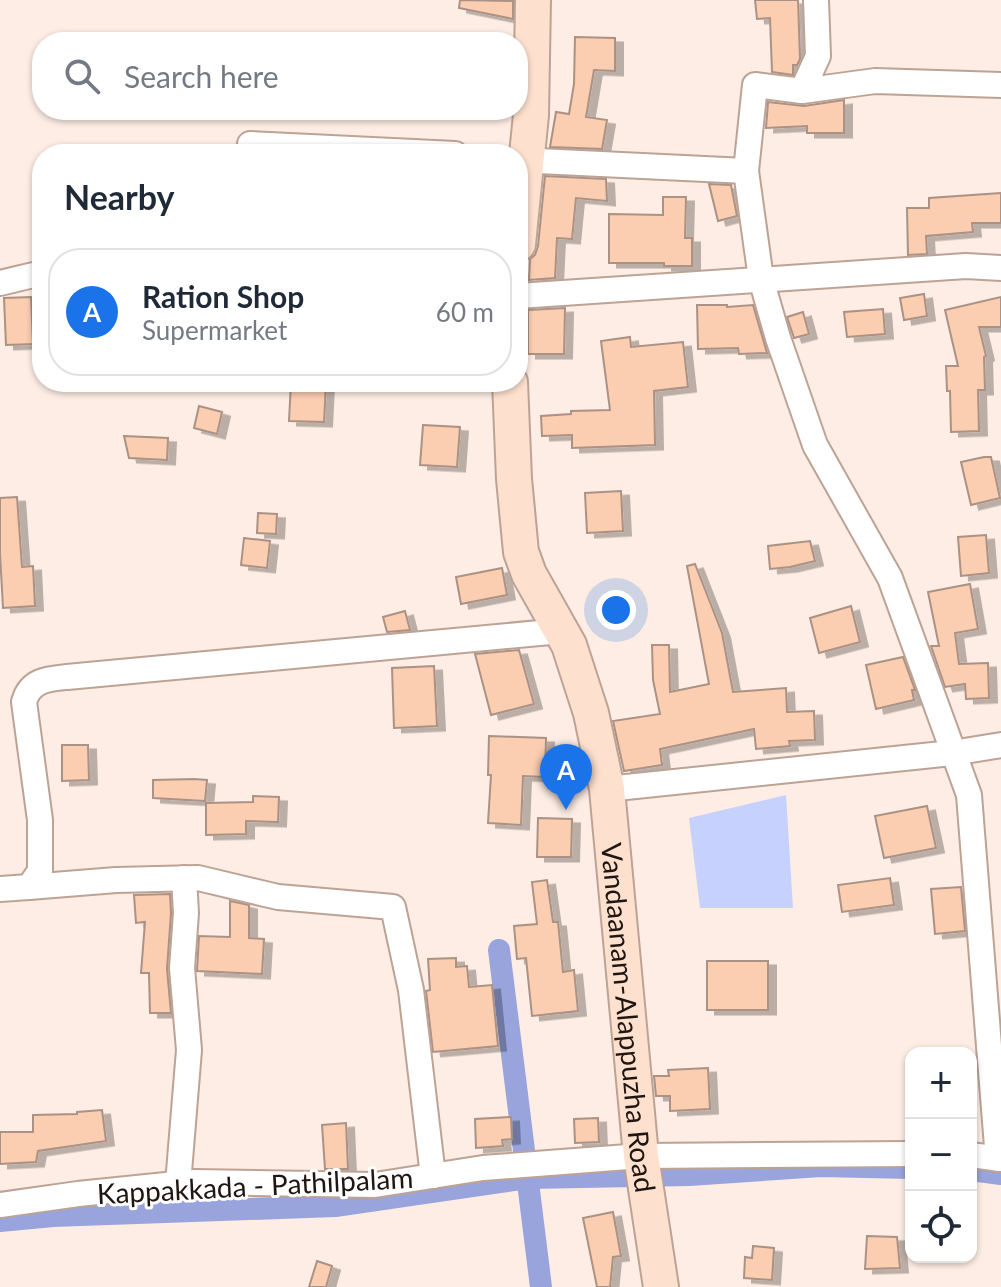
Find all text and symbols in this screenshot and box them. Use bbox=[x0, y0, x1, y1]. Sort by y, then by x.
search box bbox=[32, 32, 528, 120]
icon: search bbox=[60, 54, 104, 98]
text: Search here bbox=[124, 58, 279, 94]
text: Nearby bbox=[64, 176, 175, 217]
text: Ration Shop bbox=[142, 278, 304, 314]
text: A bbox=[83, 296, 101, 328]
text: 60 m bbox=[436, 296, 494, 328]
text: Supermarket bbox=[142, 314, 287, 346]
your location bbox=[596, 590, 636, 630]
pin: A bbox=[540, 744, 592, 810]
street label: Vandaanam-Alappuzha Road bbox=[595, 841, 663, 1195]
map controls bbox=[905, 1047, 977, 1263]
button: + bbox=[905, 1047, 977, 1119]
button: − bbox=[905, 1119, 977, 1191]
street label: Kappakkada - Pathilpalam bbox=[96, 1160, 414, 1210]
button: locate bbox=[905, 1191, 977, 1263]

